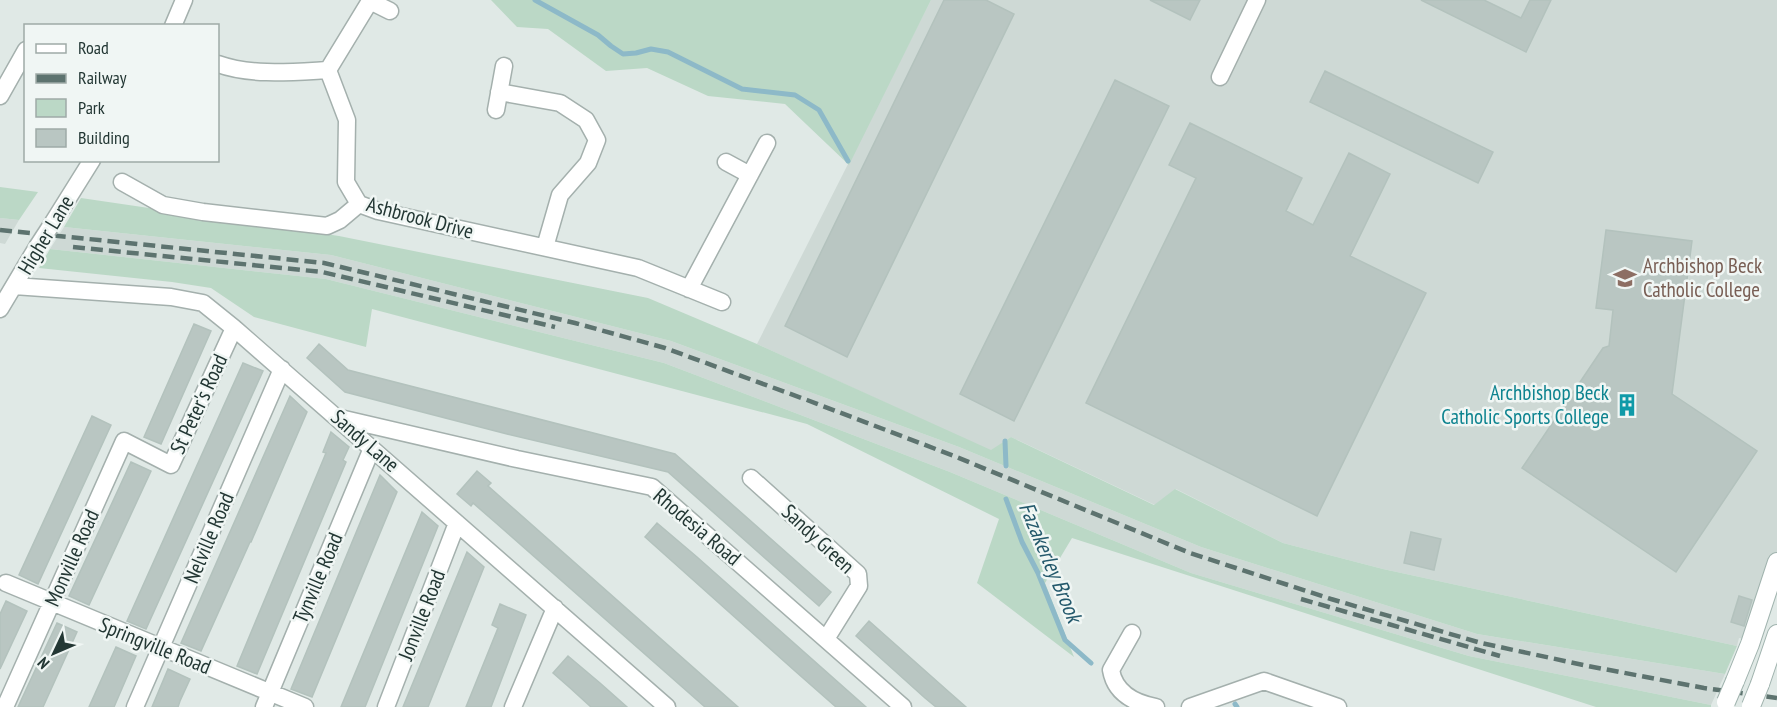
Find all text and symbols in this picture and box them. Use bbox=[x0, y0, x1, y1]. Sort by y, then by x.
legend bbox=[24, 24, 219, 162]
text: Road bbox=[78, 36, 109, 59]
text: Railway bbox=[78, 66, 127, 89]
text: Park bbox=[78, 96, 105, 119]
text: Building bbox=[78, 126, 130, 149]
street label: Higher Lane bbox=[11, 190, 80, 279]
street label: Ashbrook Drive bbox=[364, 190, 477, 245]
place label: Archbishop Beck Catholic College bbox=[1643, 252, 1762, 303]
school or university icon: Archbishop Beck Catholic College bbox=[1612, 265, 1638, 291]
street label: St Peter's Road bbox=[164, 350, 233, 458]
place label: Archbishop Beck Catholic Sports College bbox=[1441, 379, 1609, 430]
building icon: Archbishop Beck Catholic Sports College bbox=[1614, 392, 1640, 418]
street label: Sandy Lane bbox=[325, 403, 405, 478]
street label: Rhodesia Road bbox=[648, 482, 747, 571]
street label: Nelville Road bbox=[177, 488, 240, 587]
street label: Sandy Green bbox=[776, 498, 860, 579]
water label: Fazakerley Brook bbox=[1013, 498, 1090, 629]
street label: Monville Road bbox=[38, 505, 105, 610]
street label: Tynville Road bbox=[286, 528, 349, 627]
street label: Jonville Road bbox=[392, 566, 451, 665]
street label: Springville Road bbox=[95, 611, 215, 680]
north arrow bbox=[24, 623, 84, 683]
text: N bbox=[33, 653, 53, 673]

